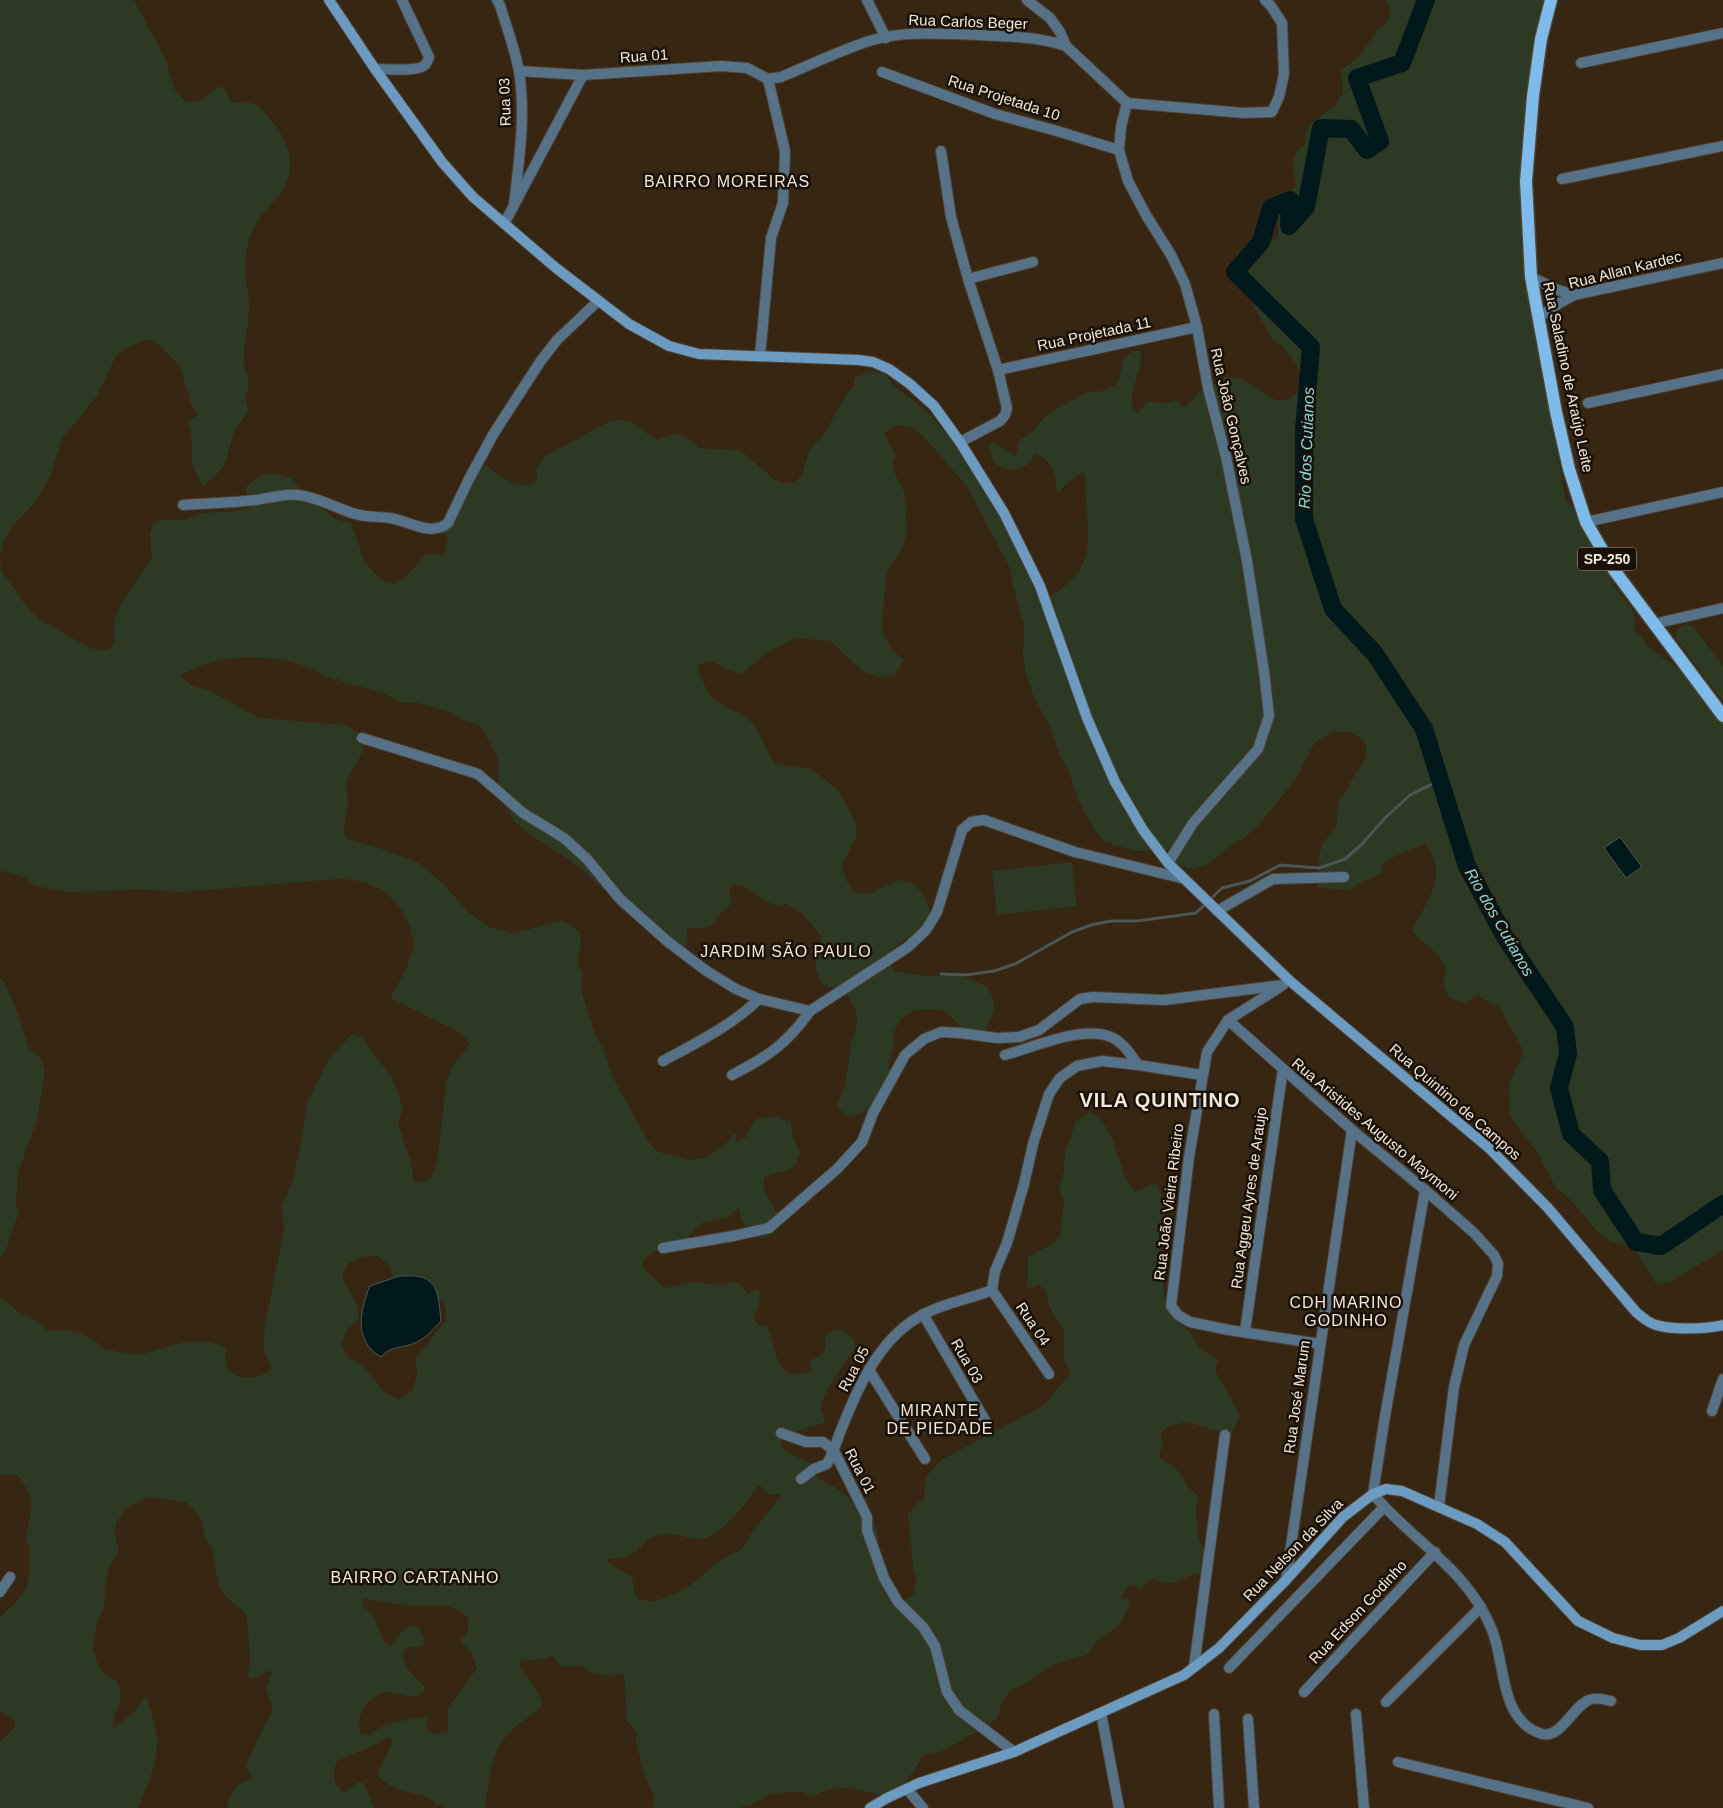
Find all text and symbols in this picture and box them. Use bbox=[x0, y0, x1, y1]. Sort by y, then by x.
street label: Rua Carlos Beger bbox=[908, 11, 1028, 32]
street label: Rua 01 bbox=[619, 45, 669, 66]
street label: Rua Projetada 10 bbox=[946, 71, 1062, 124]
street label: Rua 03 bbox=[495, 78, 514, 126]
district label: BAIRRO MOREIRAS bbox=[644, 173, 810, 190]
street label: Rua Allan Kardec bbox=[1567, 247, 1684, 292]
street label: Rua Saladino de Araújo Leite bbox=[1540, 280, 1597, 474]
street label: Rua Projetada 11 bbox=[1036, 313, 1152, 354]
street label: Rua João Gonçalves bbox=[1208, 346, 1255, 486]
water label: Rio dos Cutianos bbox=[1296, 387, 1317, 509]
road number: SP-250 bbox=[1578, 548, 1636, 570]
water label: Rio dos Cutianos bbox=[1462, 865, 1537, 979]
district label: JARDIM SÃO PAULO bbox=[700, 941, 872, 960]
street label: Rua Quintino de Campos bbox=[1386, 1040, 1524, 1163]
street label: Rua Aristides Augusto Maymoni bbox=[1289, 1054, 1462, 1203]
district label: VILA QUINTINO bbox=[1079, 1089, 1241, 1111]
street label: Rua Aggeu Ayres de Araujo bbox=[1227, 1106, 1270, 1290]
street label: Rua João Vieira Ribeiro bbox=[1150, 1122, 1187, 1281]
district label: CDH MARINO GODINHO bbox=[1289, 1294, 1403, 1329]
street label: Rua 04 bbox=[1013, 1299, 1054, 1349]
street label: Rua 03 bbox=[948, 1336, 987, 1386]
street label: Rua José Marum bbox=[1280, 1339, 1313, 1455]
street label: Rua 05 bbox=[835, 1343, 872, 1394]
district label: MIRANTE DE PIEDADE bbox=[887, 1402, 993, 1437]
street label: Rua 01 bbox=[842, 1445, 879, 1496]
street label: Rua Nelson da Silva bbox=[1239, 1494, 1346, 1604]
street label: Rua Edson Godinho bbox=[1305, 1556, 1410, 1667]
district label: BAIRRO CARTANHO bbox=[330, 1569, 500, 1586]

